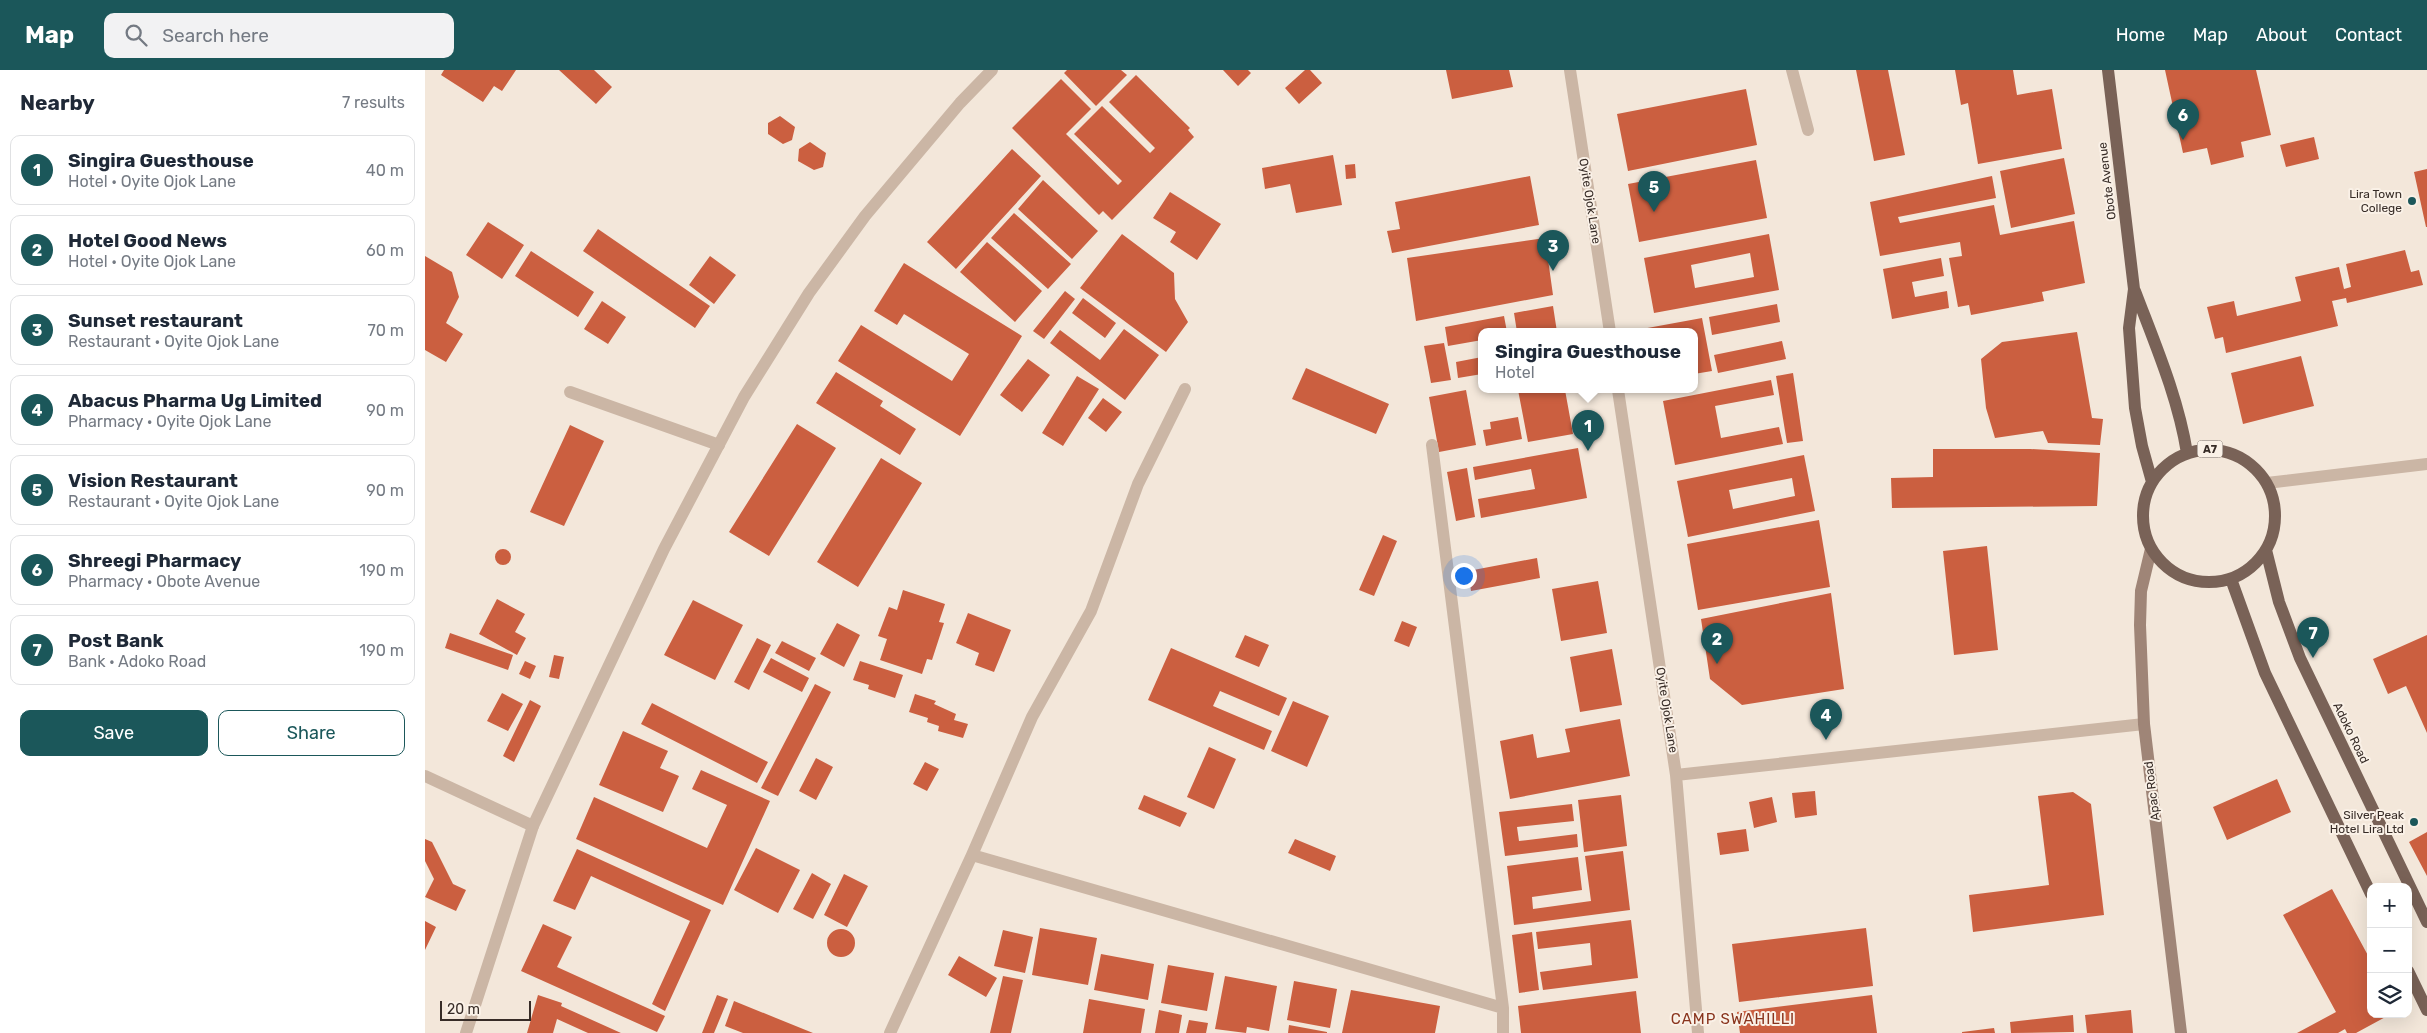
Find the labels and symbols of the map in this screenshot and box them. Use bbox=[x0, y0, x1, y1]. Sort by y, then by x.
pin: 6 bbox=[2167, 99, 2199, 140]
street label: Obote Avenue bbox=[2095, 141, 2119, 221]
street label: Oyite Ojok Lane bbox=[1576, 157, 1604, 245]
pin: 5 bbox=[1638, 171, 1670, 212]
place label: Lira Town College bbox=[2349, 187, 2402, 215]
marker: Lira Town College bbox=[2406, 195, 2418, 207]
pin: 3 bbox=[1537, 230, 1569, 271]
pin: 1 bbox=[1572, 410, 1604, 451]
road number: A7 bbox=[2197, 440, 2223, 458]
your location bbox=[1451, 563, 1477, 589]
pin: 7 bbox=[2297, 617, 2329, 658]
pin: 2 bbox=[1701, 623, 1733, 664]
street label: Oyite Ojok Lane bbox=[1653, 666, 1681, 754]
pin: 4 bbox=[1810, 699, 1842, 740]
street label: Adoko Road bbox=[2330, 700, 2372, 766]
street label: Apac Road bbox=[2141, 760, 2163, 822]
place label: Silver Peak Hotel Lira Ltd bbox=[2330, 808, 2405, 836]
marker: Silver Peak Hotel Lira Ltd bbox=[2408, 816, 2420, 828]
scale bar bbox=[440, 998, 531, 1021]
district label: CAMP SWAHILLI bbox=[1671, 1010, 1795, 1028]

